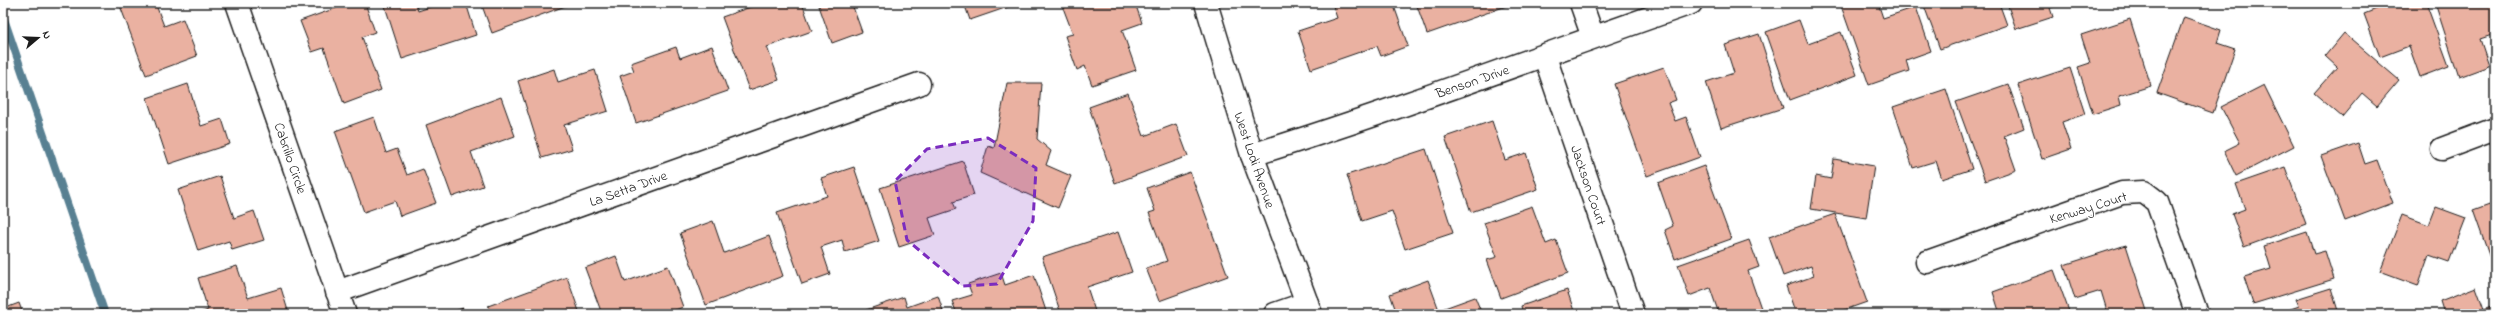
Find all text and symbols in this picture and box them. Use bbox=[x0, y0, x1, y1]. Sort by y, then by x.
north arrow bbox=[18, 18, 58, 58]
text: N bbox=[38, 29, 55, 41]
street label: Benson Drive bbox=[1432, 60, 1513, 105]
street label: West Lodi Avenue bbox=[1227, 109, 1280, 212]
street label: Cabrillo Circle bbox=[268, 120, 312, 198]
street label: Jackson Court bbox=[1564, 143, 1611, 229]
street label: La Setta Drive bbox=[587, 165, 671, 213]
street label: Kenway Court bbox=[2047, 187, 2130, 231]

